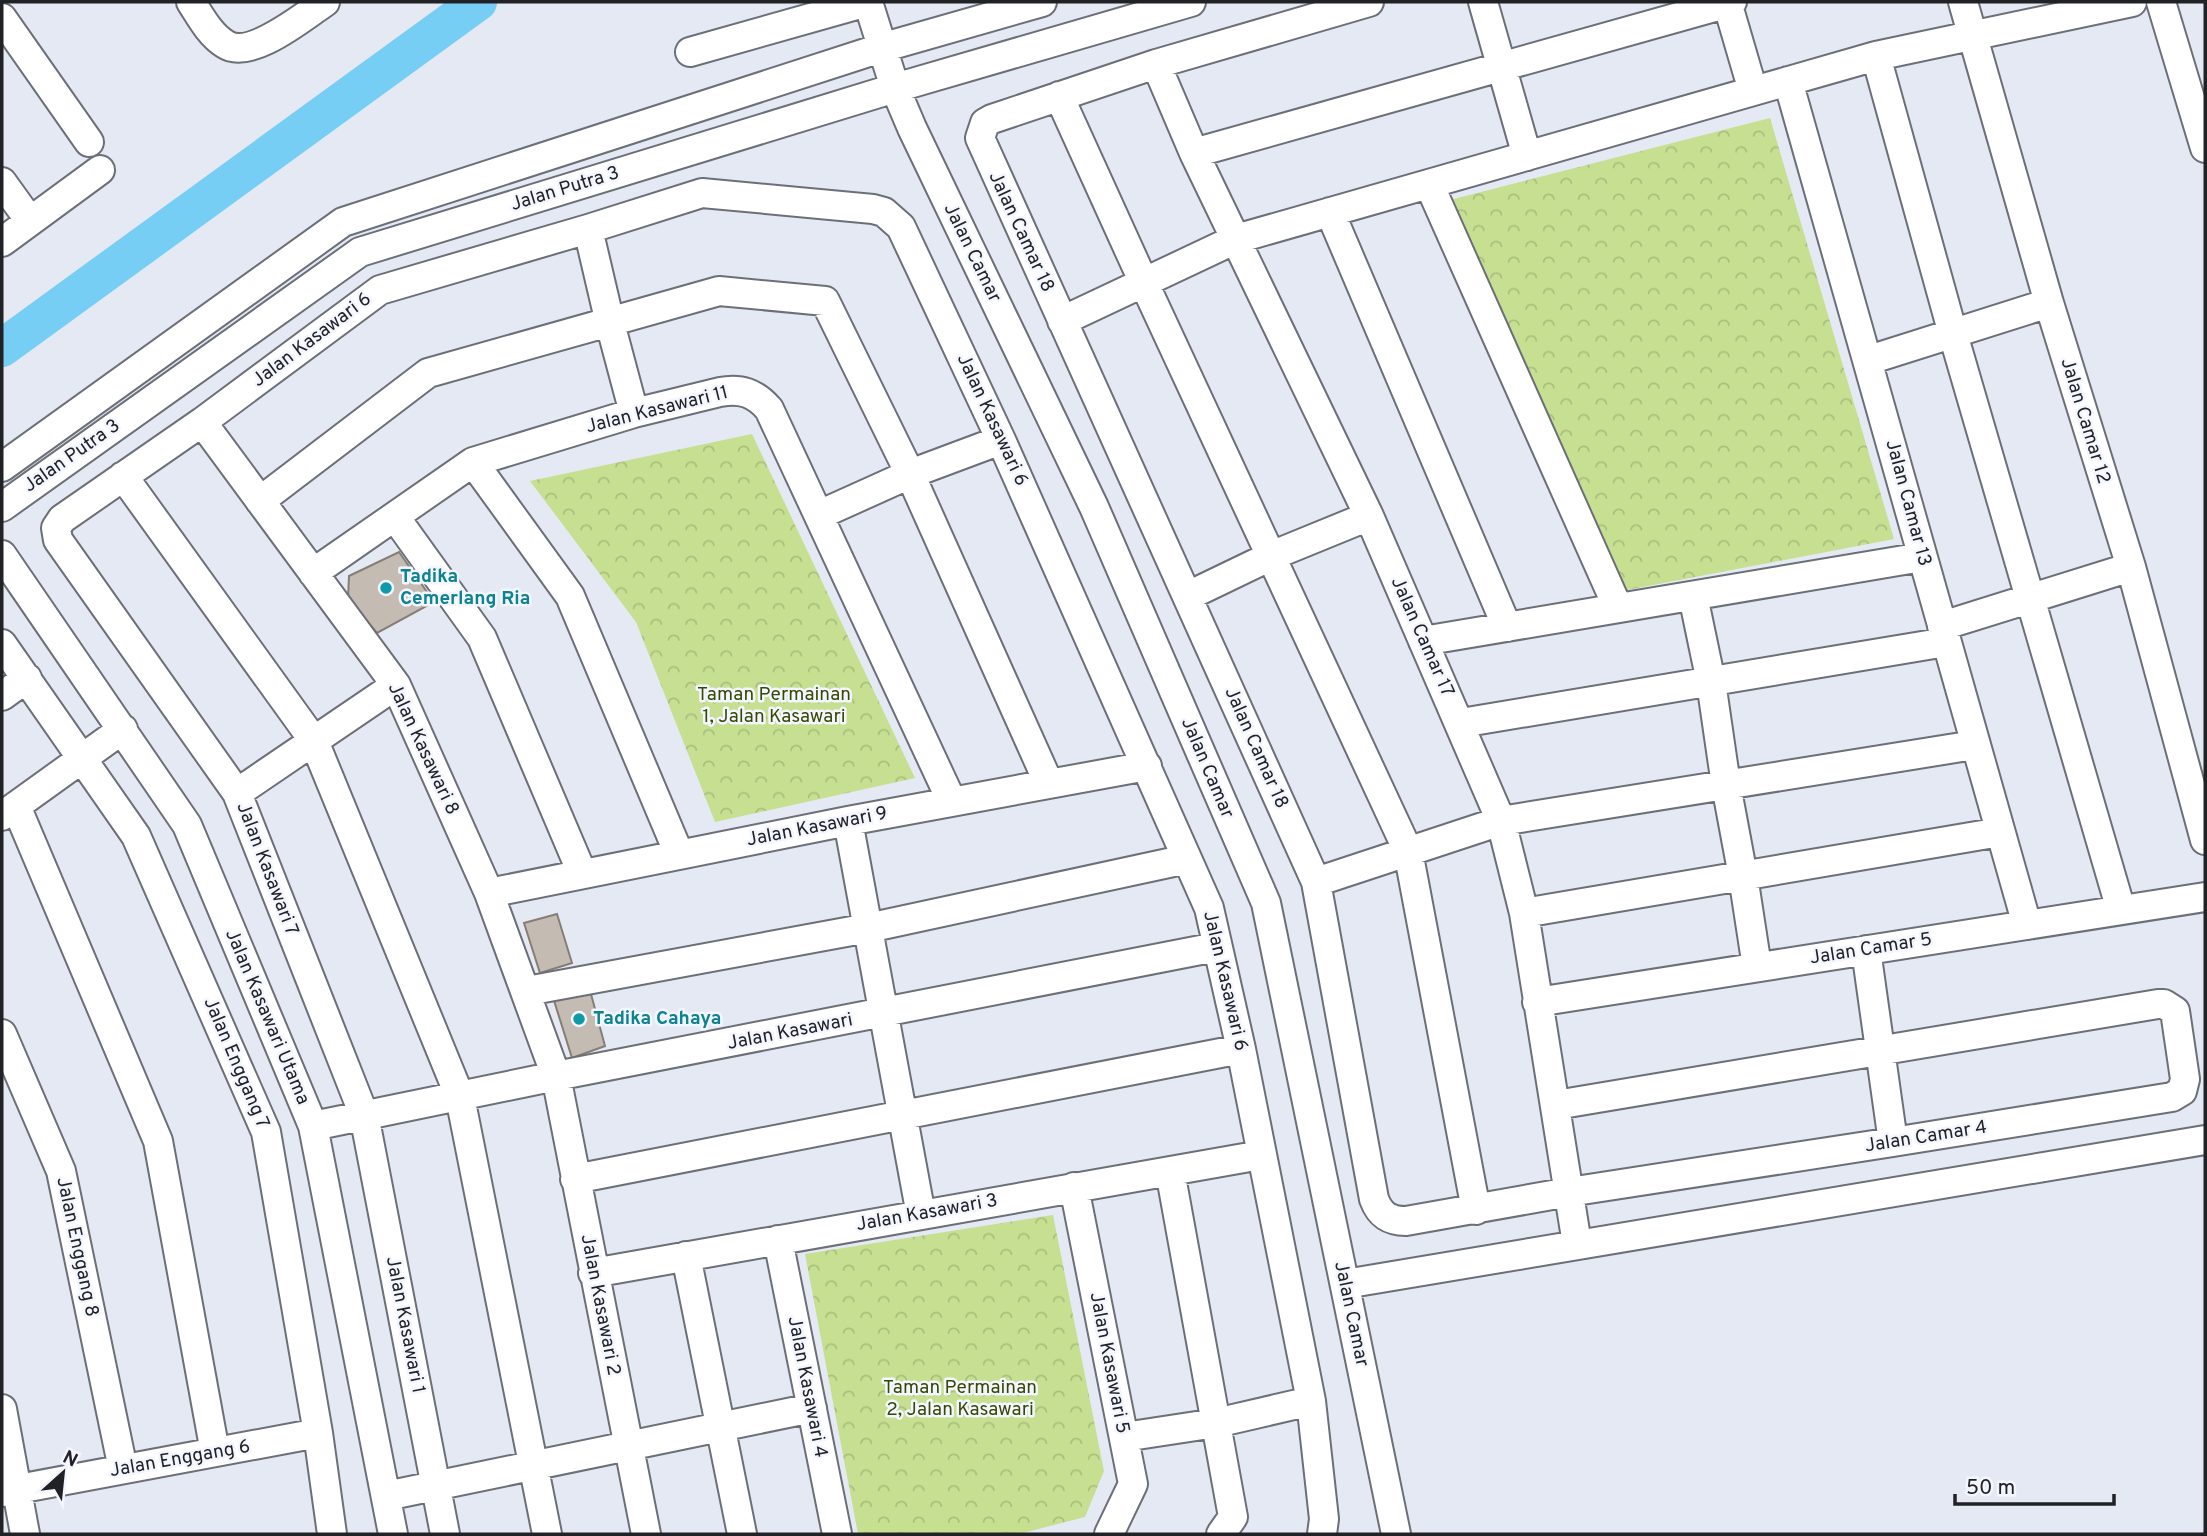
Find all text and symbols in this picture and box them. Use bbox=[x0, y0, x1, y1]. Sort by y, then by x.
street label: Jalan Putra 3 bbox=[508, 161, 622, 217]
street label: Jalan Camar 18 bbox=[983, 168, 1059, 296]
street label: Jalan Camar bbox=[938, 200, 1007, 307]
street label: Jalan Kasawari 6 bbox=[248, 287, 376, 393]
street label: Jalan Kasawari 6 bbox=[951, 350, 1033, 490]
street label: Jalan Camar 12 bbox=[2054, 355, 2116, 487]
street label: Jalan Kasawari 11 bbox=[583, 381, 731, 439]
street label: Jalan Putra 3 bbox=[19, 414, 125, 498]
street label: Jalan Camar 13 bbox=[1880, 437, 1936, 569]
place label: Tadika Cemerlang Ria bbox=[400, 565, 530, 611]
street label: Jalan Camar 17 bbox=[1385, 573, 1459, 701]
marker: Tadika Cemerlang Ria bbox=[378, 580, 394, 596]
street label: Jalan Kasawari 8 bbox=[382, 679, 464, 819]
park label: Taman Permainan 1, Jalan Kasawari bbox=[697, 683, 851, 729]
street label: Jalan Camar 18 bbox=[1219, 684, 1293, 812]
street label: Jalan Camar bbox=[1175, 714, 1239, 823]
street label: Jalan Kasawari 7 bbox=[231, 799, 303, 939]
street label: Jalan Kasawari 9 bbox=[744, 802, 890, 852]
street label: Jalan Kasawari 6 bbox=[1197, 909, 1253, 1053]
street label: Jalan Kasawari Utama bbox=[219, 926, 315, 1108]
street label: Jalan Camar 5 bbox=[1808, 927, 1934, 971]
street label: Jalan Enggang 7 bbox=[198, 994, 274, 1132]
place label: Tadika Cahaya bbox=[593, 1007, 721, 1031]
street label: Jalan Kasawari bbox=[725, 1008, 855, 1056]
marker: Tadika Cahaya bbox=[571, 1011, 587, 1027]
street label: Jalan Camar 4 bbox=[1863, 1115, 1989, 1159]
street label: Jalan Enggang 8 bbox=[50, 1175, 104, 1319]
street label: Jalan Kasawari 3 bbox=[854, 1189, 1000, 1237]
street label: Jalan Kasawari 2 bbox=[575, 1232, 625, 1378]
street label: Jalan Kasawari 1 bbox=[380, 1255, 430, 1395]
street label: Jalan Camar bbox=[1328, 1259, 1374, 1369]
street label: Jalan Kasawari 5 bbox=[1084, 1290, 1134, 1436]
street label: Jalan Kasawari 4 bbox=[782, 1314, 832, 1460]
park label: Taman Permainan 2, Jalan Kasawari bbox=[883, 1376, 1037, 1422]
street label: Jalan Enggang 6 bbox=[108, 1435, 252, 1483]
north arrow bbox=[28, 1438, 98, 1508]
text: N bbox=[58, 1446, 81, 1473]
scale bar bbox=[1955, 1462, 2114, 1506]
text: 50 m bbox=[1966, 1475, 2015, 1502]

